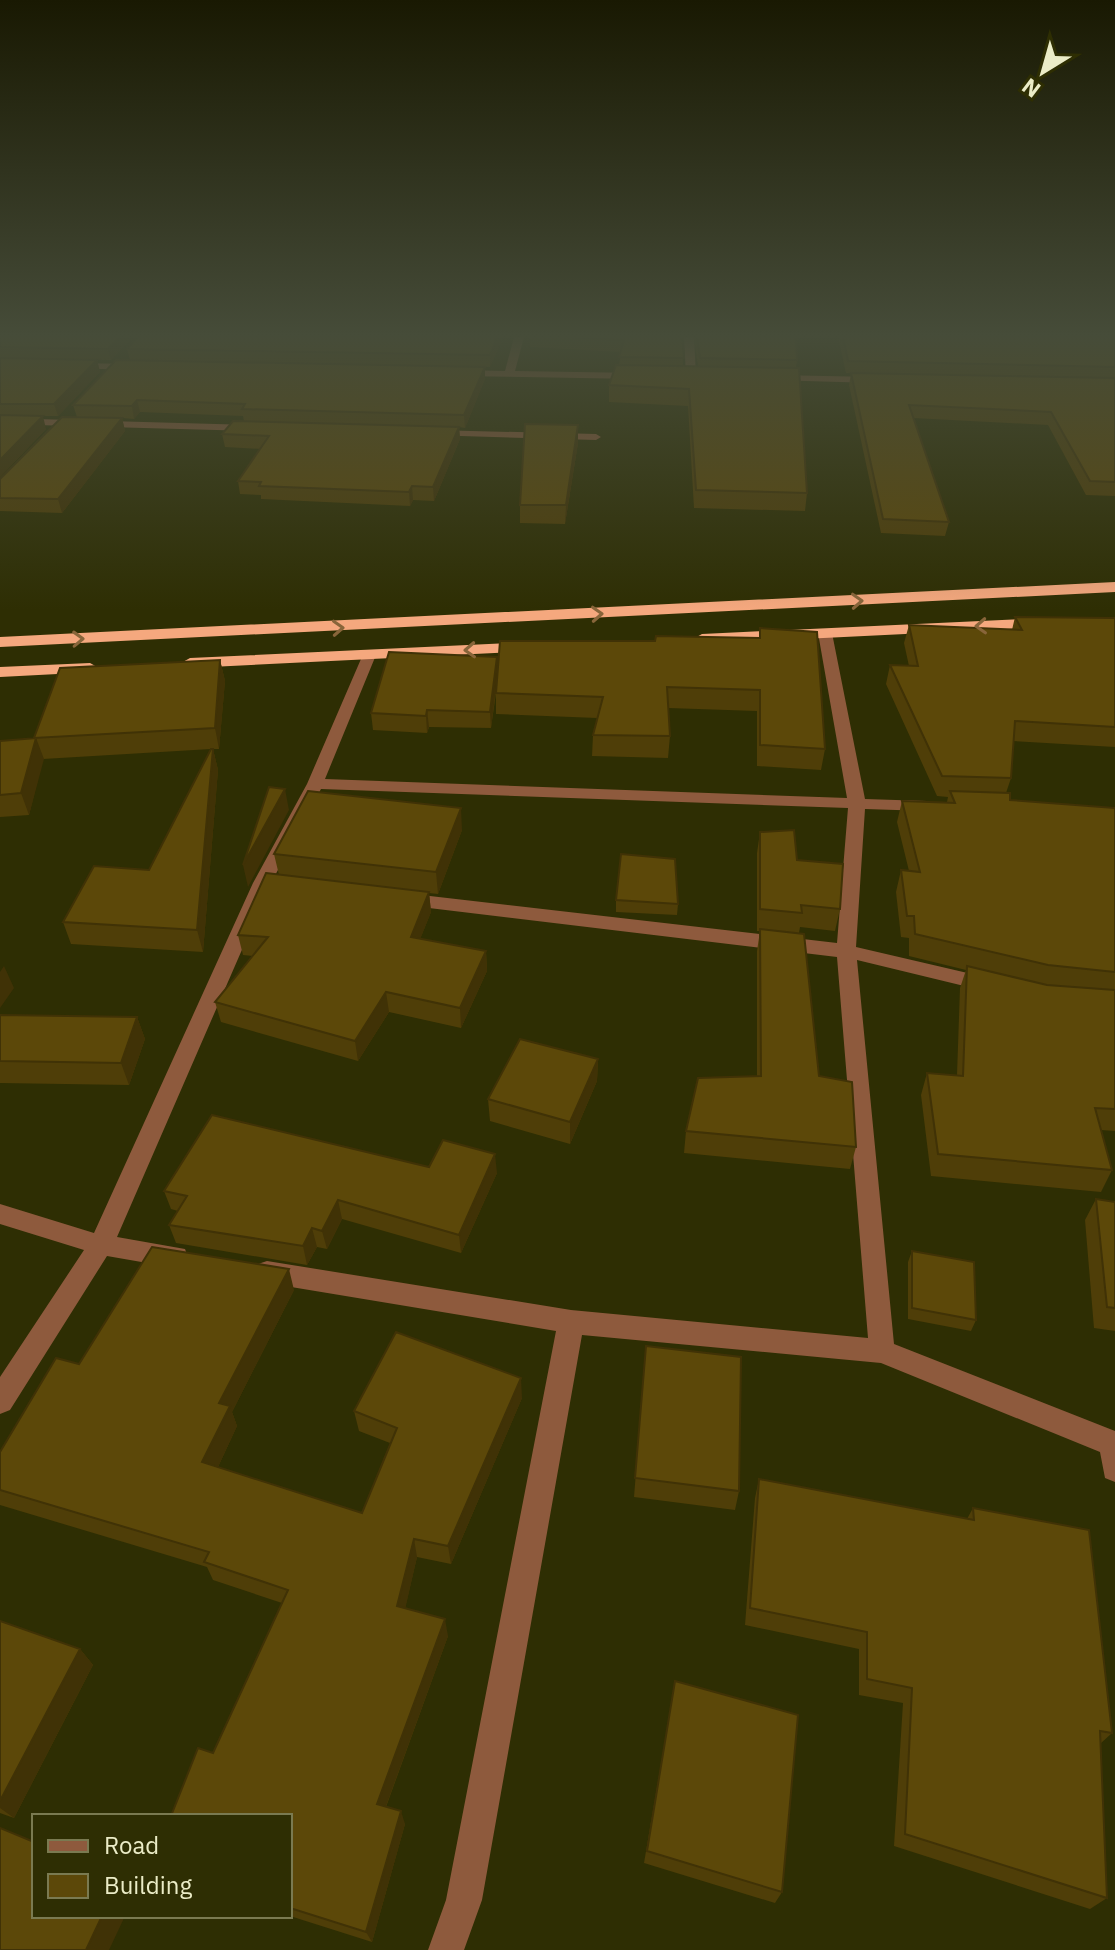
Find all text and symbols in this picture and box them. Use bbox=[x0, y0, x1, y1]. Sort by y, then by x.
north arrow bbox=[1003, 32, 1083, 112]
text: N bbox=[1016, 72, 1046, 105]
one-way arrow bbox=[851, 592, 864, 609]
one-way arrow bbox=[591, 606, 604, 623]
one-way arrow bbox=[974, 617, 987, 634]
one-way arrow bbox=[332, 619, 345, 636]
one-way arrow bbox=[72, 630, 85, 647]
one-way arrow bbox=[463, 641, 476, 658]
legend bbox=[32, 1814, 292, 1918]
text: Road bbox=[104, 1829, 159, 1861]
text: Building bbox=[104, 1869, 192, 1901]

